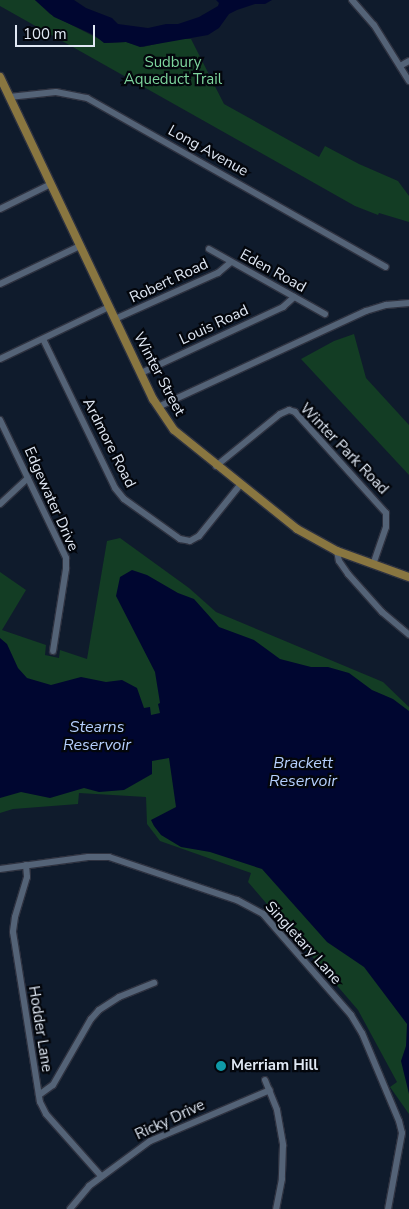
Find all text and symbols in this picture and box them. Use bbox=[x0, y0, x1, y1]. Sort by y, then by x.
scale bar bbox=[18, 15, 98, 47]
text: 100 m bbox=[23, 24, 67, 44]
park label: Sudbury Aqueduct Trail bbox=[124, 53, 222, 88]
street label: Long Avenue bbox=[165, 122, 251, 180]
street label: Eden Road bbox=[237, 246, 309, 296]
street label: Robert Road bbox=[127, 255, 211, 307]
street label: Louis Road bbox=[177, 301, 251, 349]
street label: Winter Street bbox=[129, 329, 189, 419]
street label: Ardmore Road bbox=[79, 395, 139, 491]
street label: Winter Park Road bbox=[296, 400, 392, 498]
street label: Edgewater Drive bbox=[20, 444, 82, 554]
water label: Stearns Reservoir bbox=[63, 717, 131, 755]
water label: Brackett Reservoir bbox=[269, 753, 337, 791]
street label: Singletary Lane bbox=[261, 898, 345, 988]
street label: Hodder Lane bbox=[24, 985, 56, 1073]
place label: Merriam Hill bbox=[231, 1057, 318, 1075]
marker: Merriam Hill bbox=[215, 1060, 227, 1072]
street label: Ricky Drive bbox=[132, 1096, 208, 1144]

